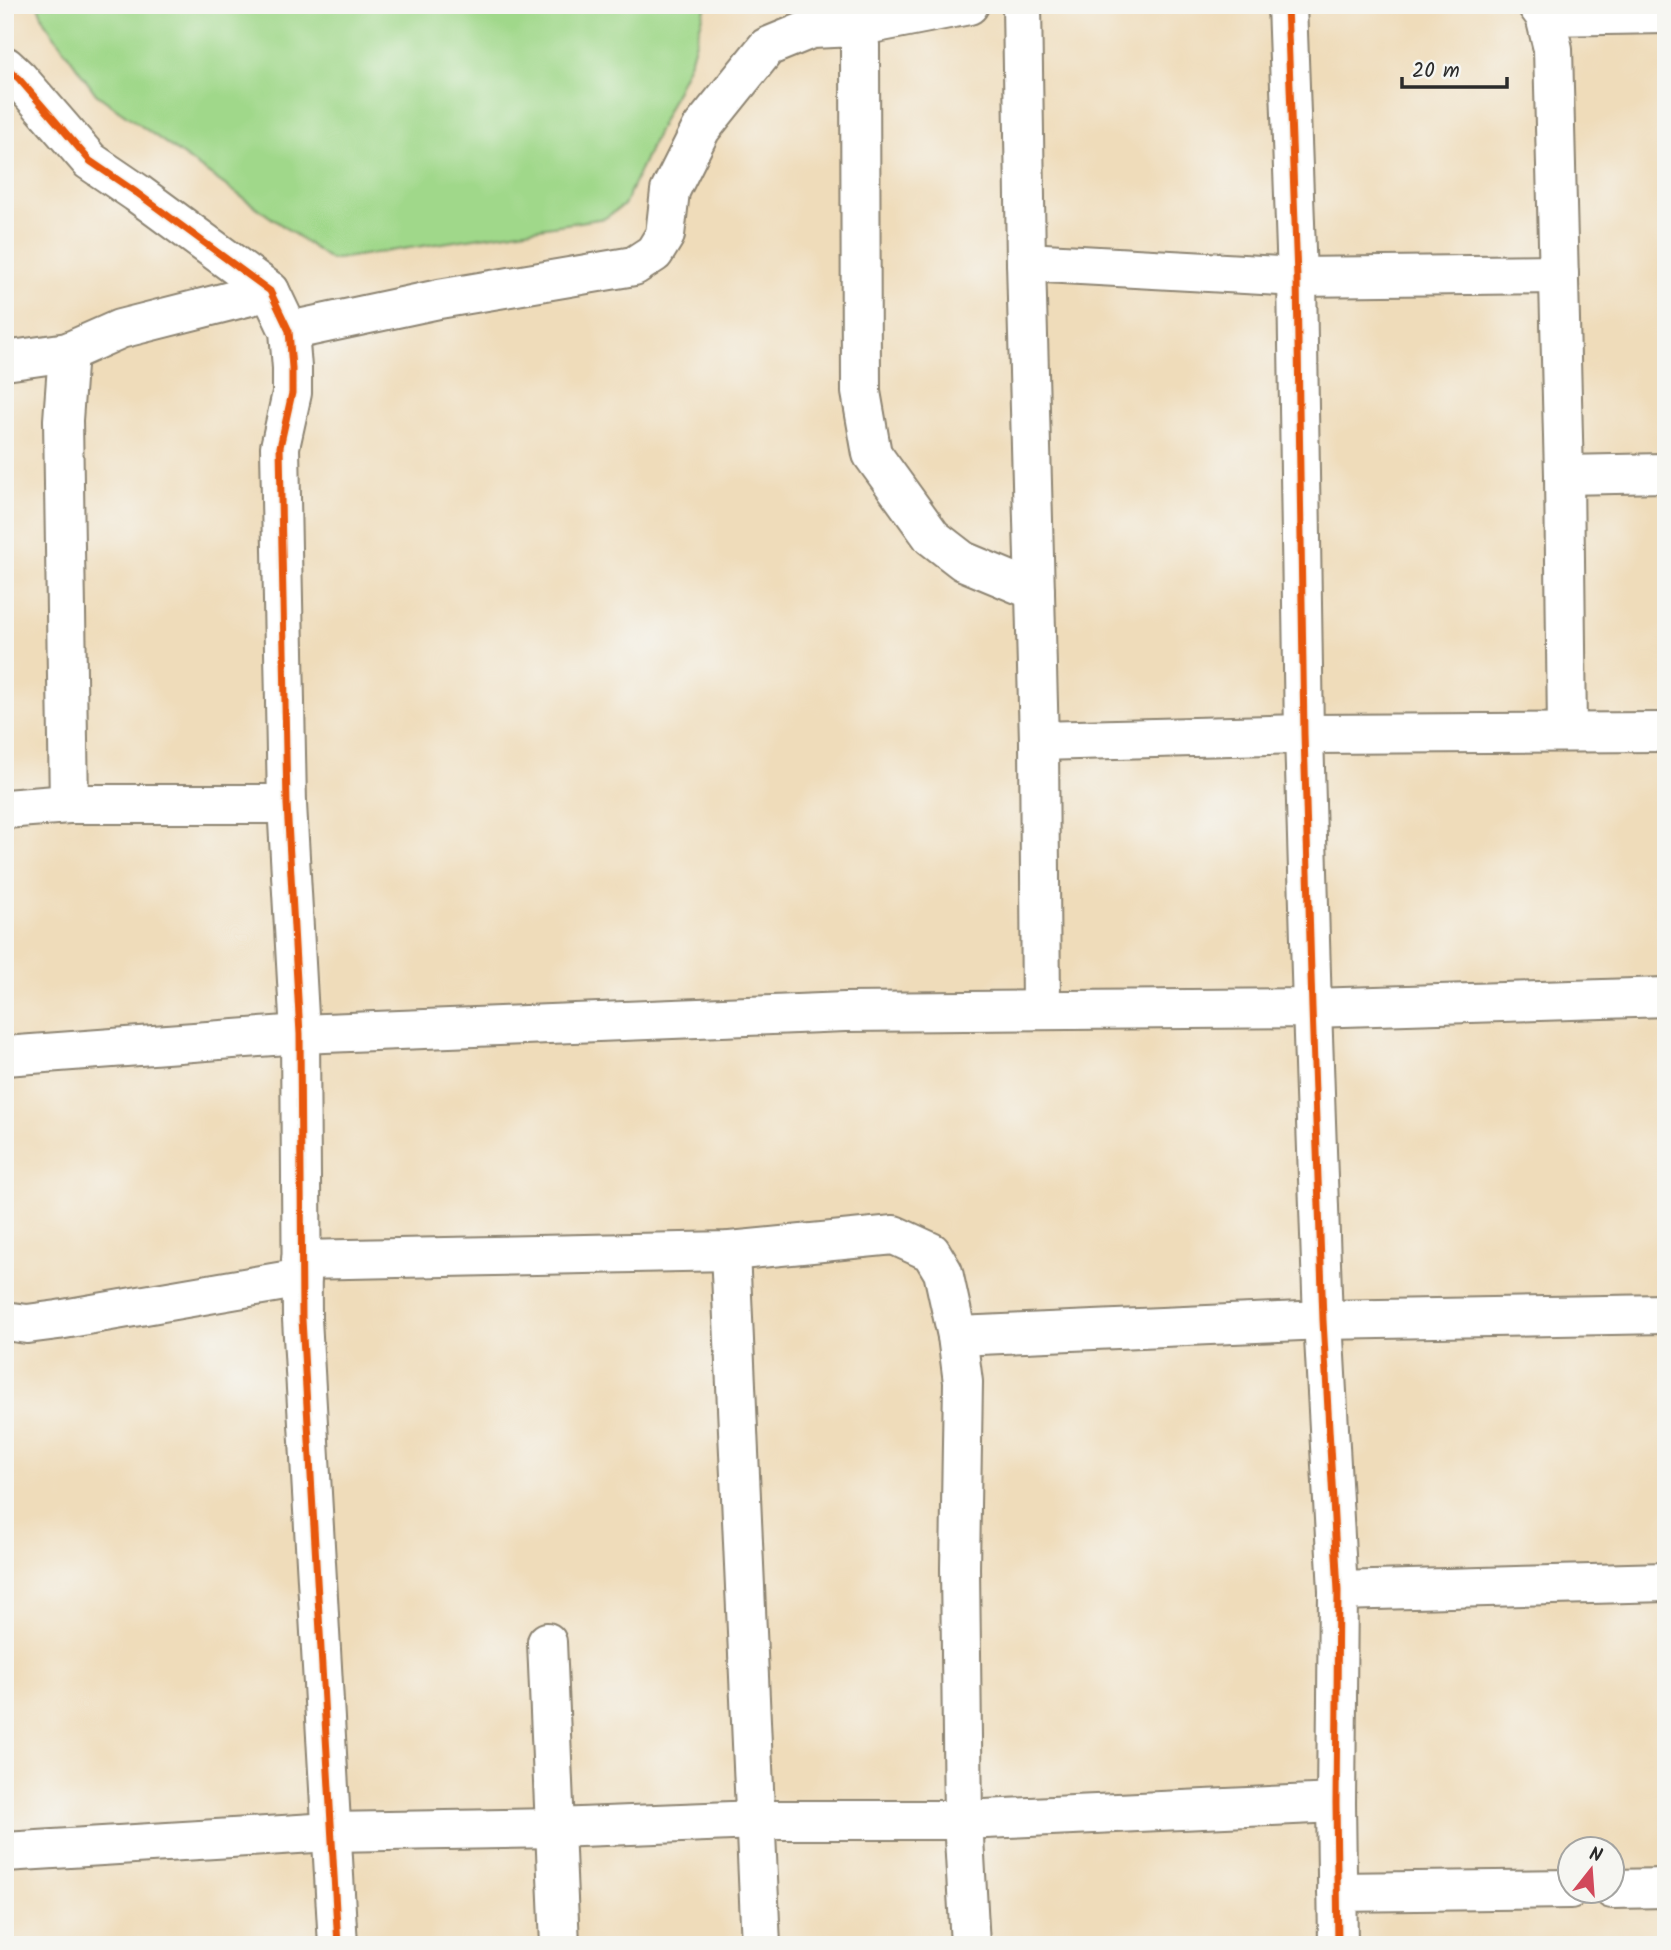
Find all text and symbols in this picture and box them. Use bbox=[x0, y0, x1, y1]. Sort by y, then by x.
scale bar bbox=[1402, 46, 1506, 90]
text: 20 m bbox=[1412, 55, 1460, 88]
north arrow bbox=[1556, 1834, 1626, 1904]
text: N bbox=[1585, 1840, 1606, 1872]

